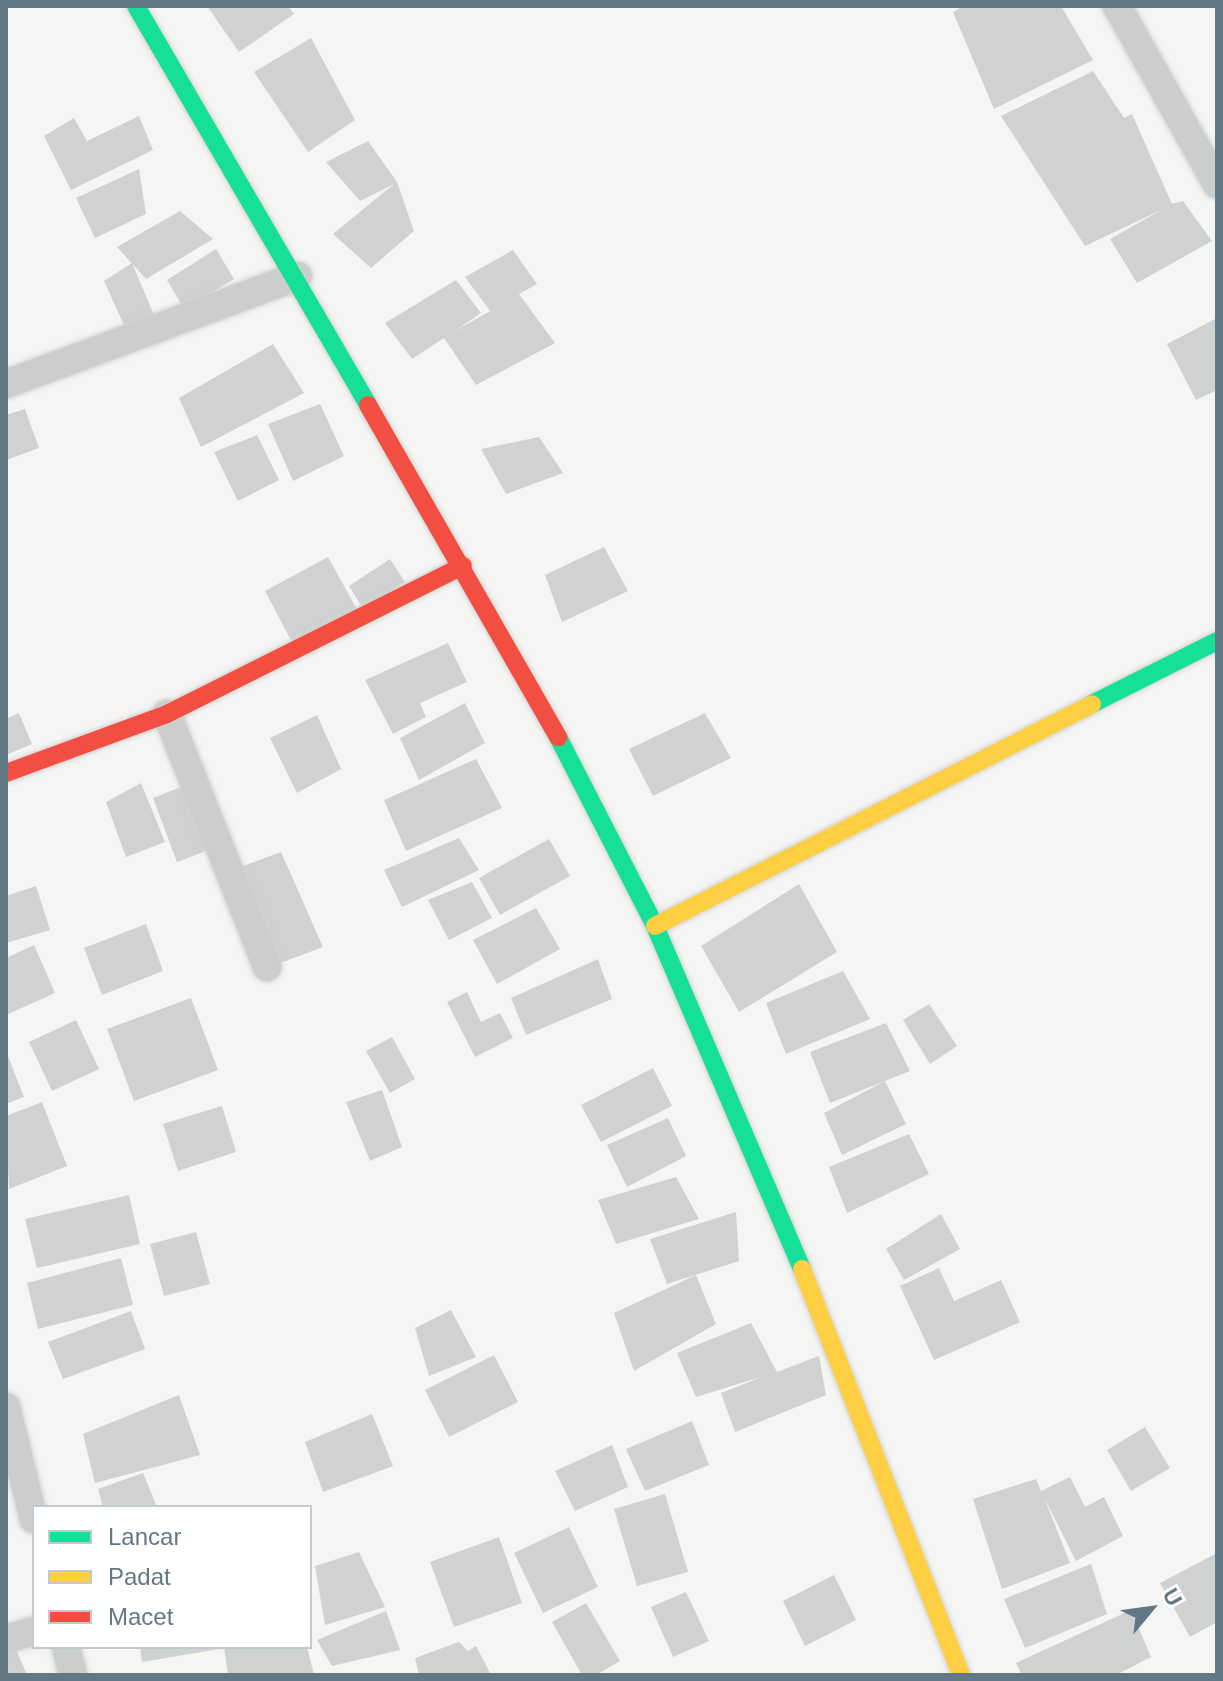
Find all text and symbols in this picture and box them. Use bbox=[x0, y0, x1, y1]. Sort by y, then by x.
legend bbox=[32, 1505, 312, 1649]
text: Lancar bbox=[108, 1523, 181, 1550]
text: Padat bbox=[108, 1563, 171, 1590]
north arrow bbox=[1111, 1569, 1191, 1649]
text: U bbox=[1158, 1584, 1187, 1610]
text: Macet bbox=[108, 1603, 173, 1630]

